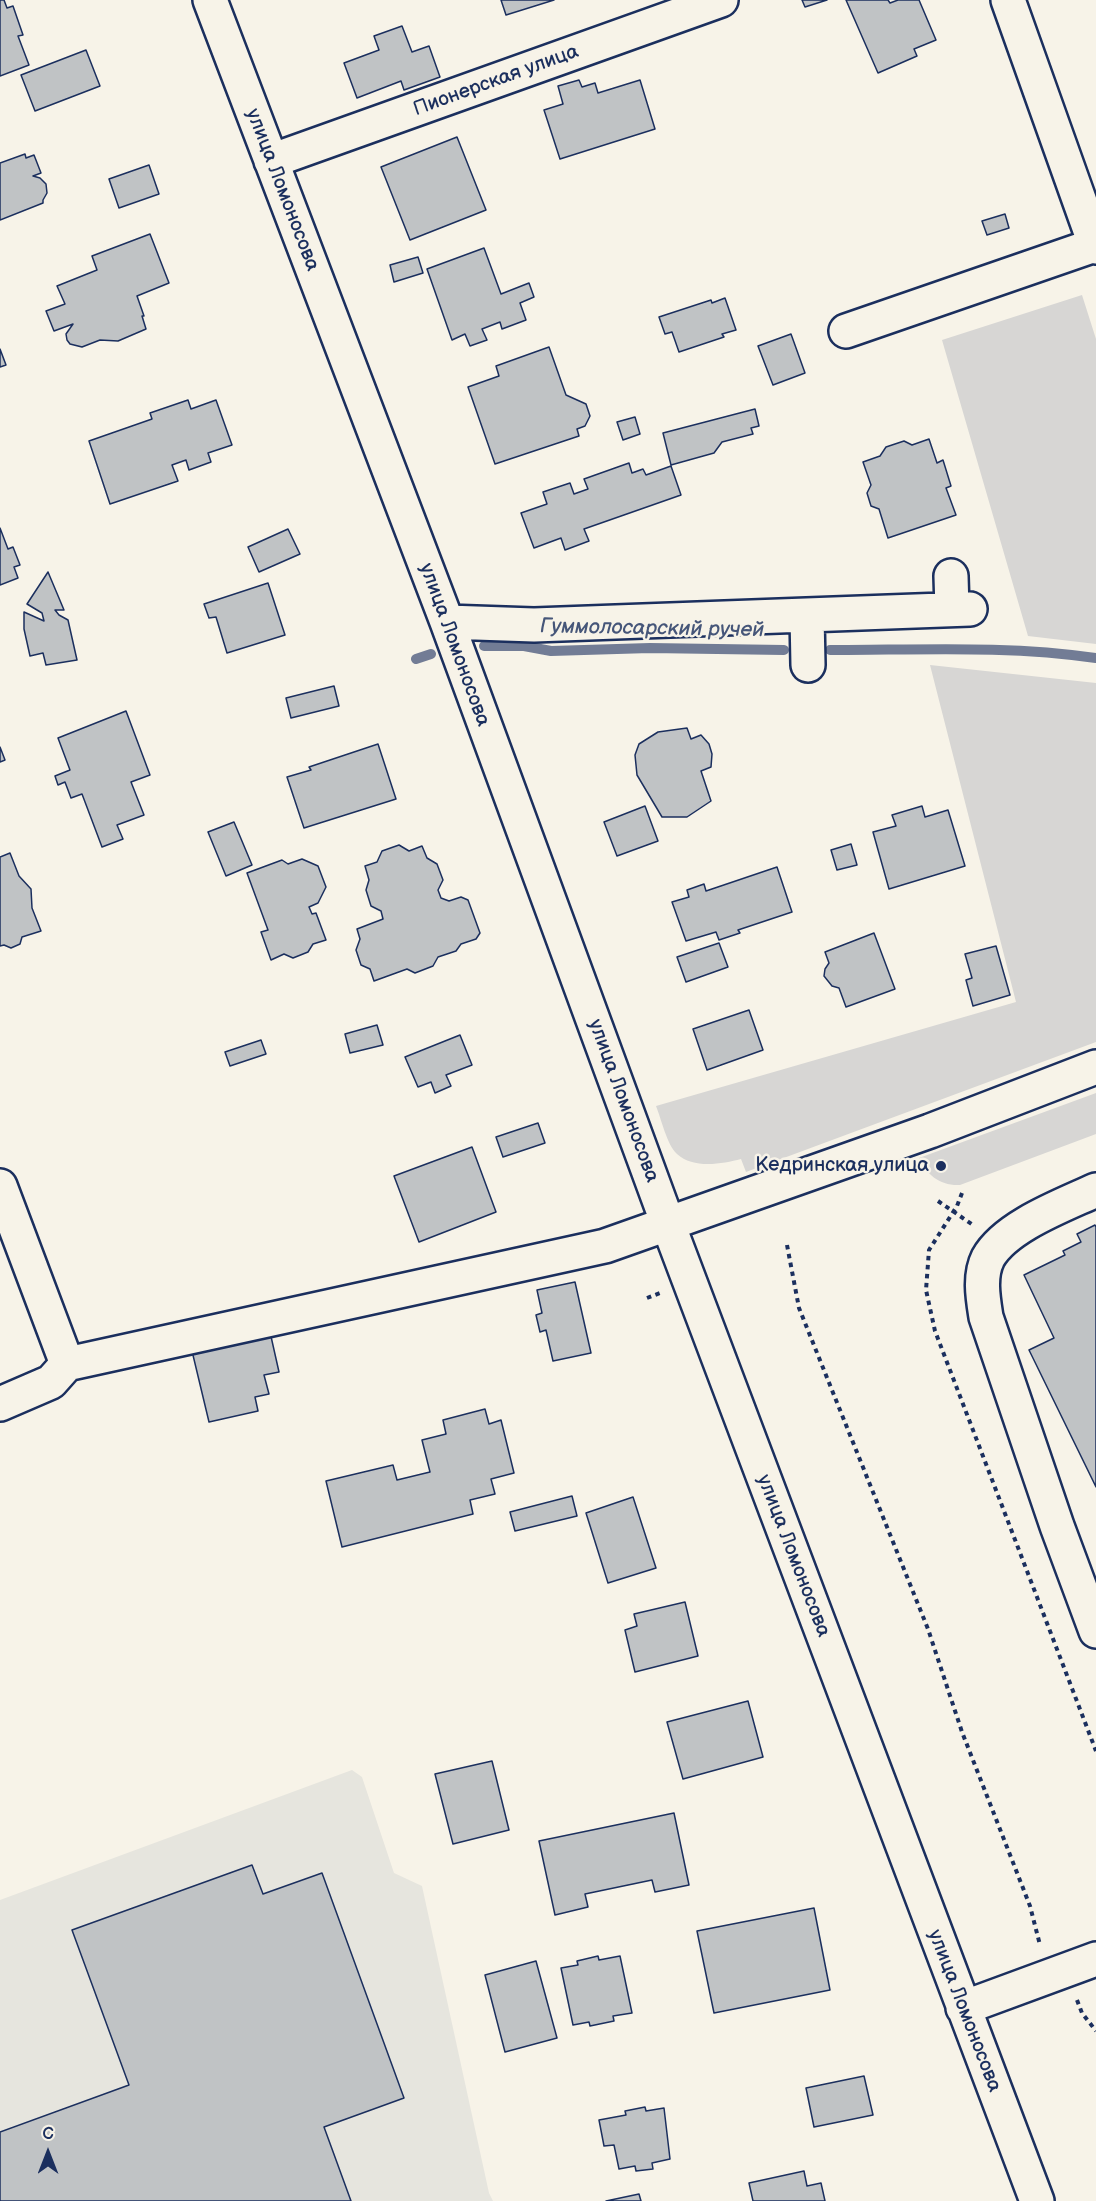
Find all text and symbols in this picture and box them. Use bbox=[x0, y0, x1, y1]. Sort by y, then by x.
street label: Пионерская улица bbox=[410, 40, 582, 122]
street label: улица Ломоносова bbox=[240, 105, 324, 275]
street label: улица Ломоносова bbox=[413, 560, 495, 730]
water label: Гуммолосарский ручей bbox=[540, 614, 764, 644]
street label: улица Ломоносова bbox=[582, 1016, 664, 1186]
place label: Кедринская улица bbox=[755, 1154, 929, 1178]
marker: Кедринская улица bbox=[934, 1159, 948, 1173]
street label: улица Ломоносова bbox=[751, 1471, 835, 1641]
street label: улица Ломоносова bbox=[922, 1926, 1006, 2096]
north arrow bbox=[18, 2123, 78, 2183]
text: С bbox=[42, 2125, 54, 2144]

